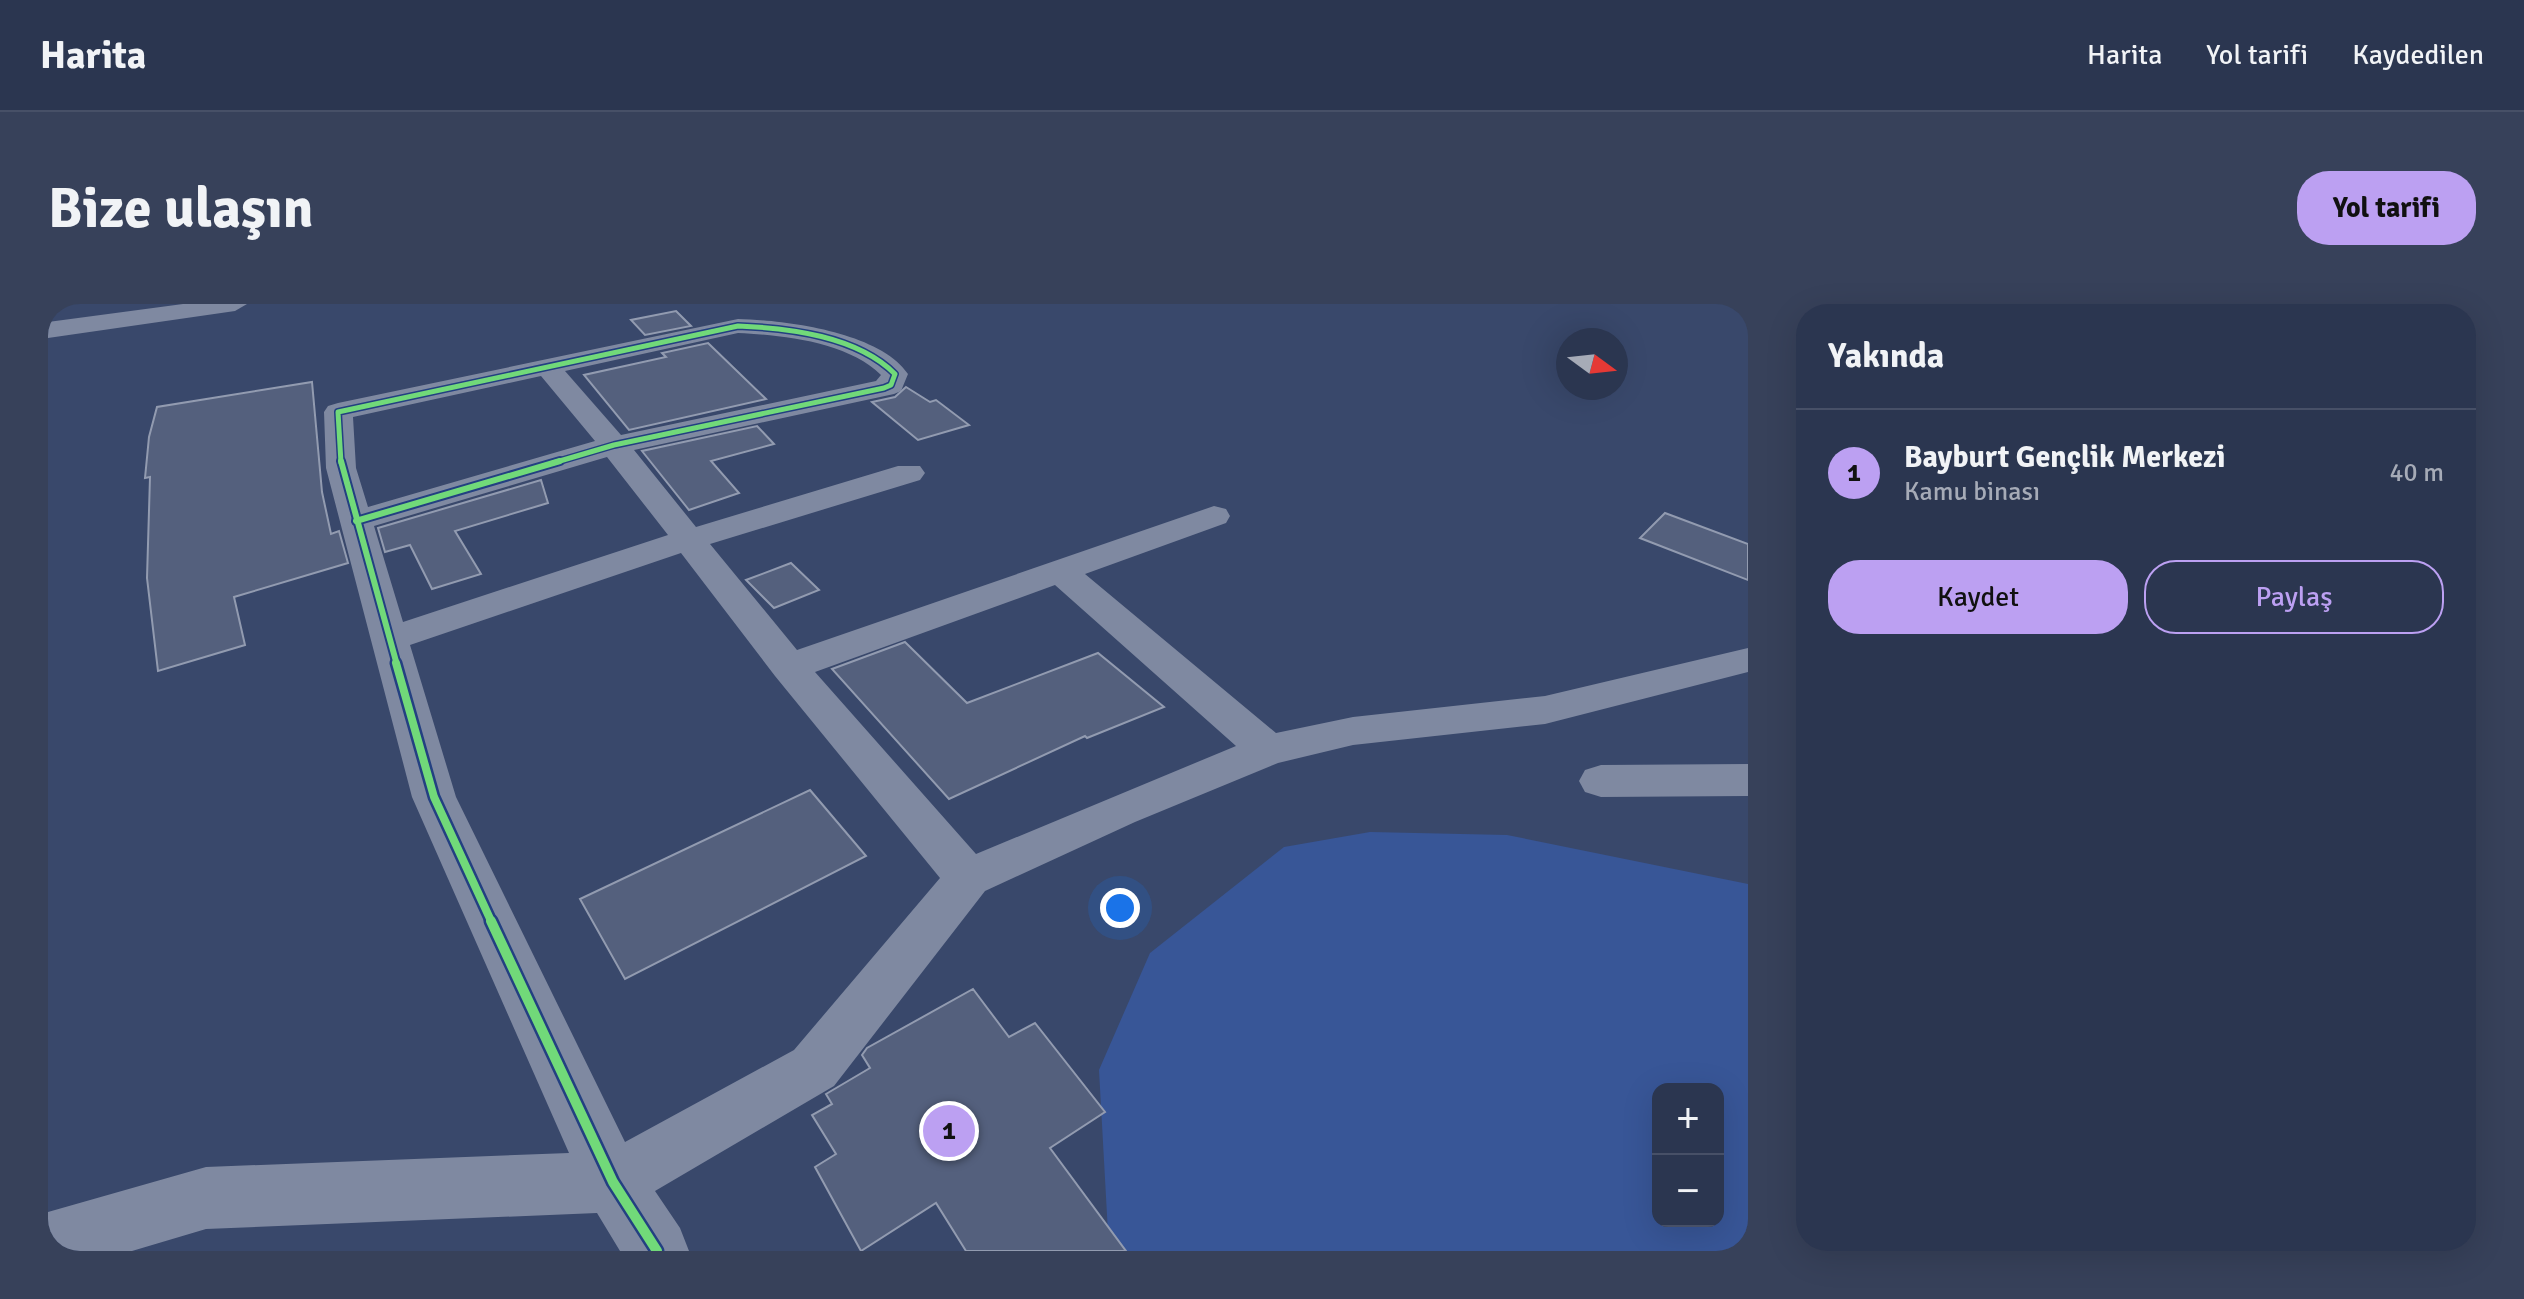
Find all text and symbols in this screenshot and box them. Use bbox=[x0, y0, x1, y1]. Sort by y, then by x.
text: Harita bbox=[40, 32, 146, 79]
text: Harita bbox=[2087, 38, 2162, 72]
text: Yol tarifi bbox=[2206, 38, 2308, 72]
text: Kaydedilen bbox=[2352, 38, 2484, 72]
button: Yol tarifi bbox=[2297, 171, 2476, 245]
text: Bize ulaşın bbox=[48, 174, 313, 243]
north arrow bbox=[1556, 328, 1628, 400]
text: Yakında bbox=[1828, 335, 1944, 377]
text: Bayburt Gençlik Merkezi bbox=[1904, 439, 2226, 476]
text: 1 bbox=[1847, 457, 1861, 489]
text: 40 m bbox=[2389, 457, 2444, 489]
text: Kamu binası bbox=[1904, 476, 2040, 508]
button: Kaydet bbox=[1828, 560, 2128, 634]
button: Paylaş bbox=[2144, 560, 2444, 634]
your location bbox=[1100, 888, 1140, 928]
map controls bbox=[1652, 1083, 1724, 1227]
button: + bbox=[1652, 1083, 1724, 1155]
pin: 1 bbox=[923, 1101, 975, 1161]
button: − bbox=[1652, 1155, 1724, 1227]

